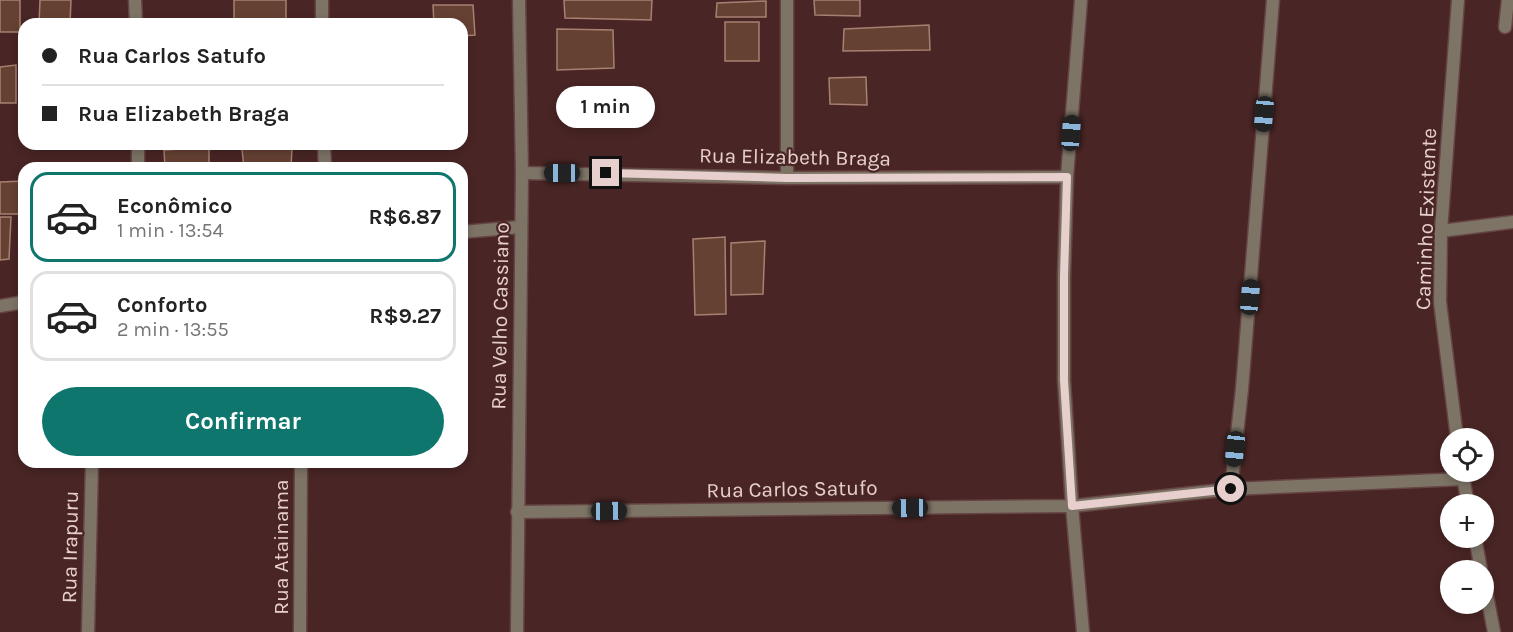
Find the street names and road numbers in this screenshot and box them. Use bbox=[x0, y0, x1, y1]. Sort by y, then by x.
street label: Caminho Existente bbox=[1411, 128, 1441, 310]
street label: Rua Elizabeth Braga bbox=[699, 143, 891, 171]
street label: Rua Velho Cassiano bbox=[486, 222, 514, 410]
street label: Rua Carlos Satufo bbox=[706, 476, 878, 502]
street label: Rua Atainama bbox=[269, 479, 293, 615]
street label: Rua Irapuru bbox=[57, 491, 83, 603]

